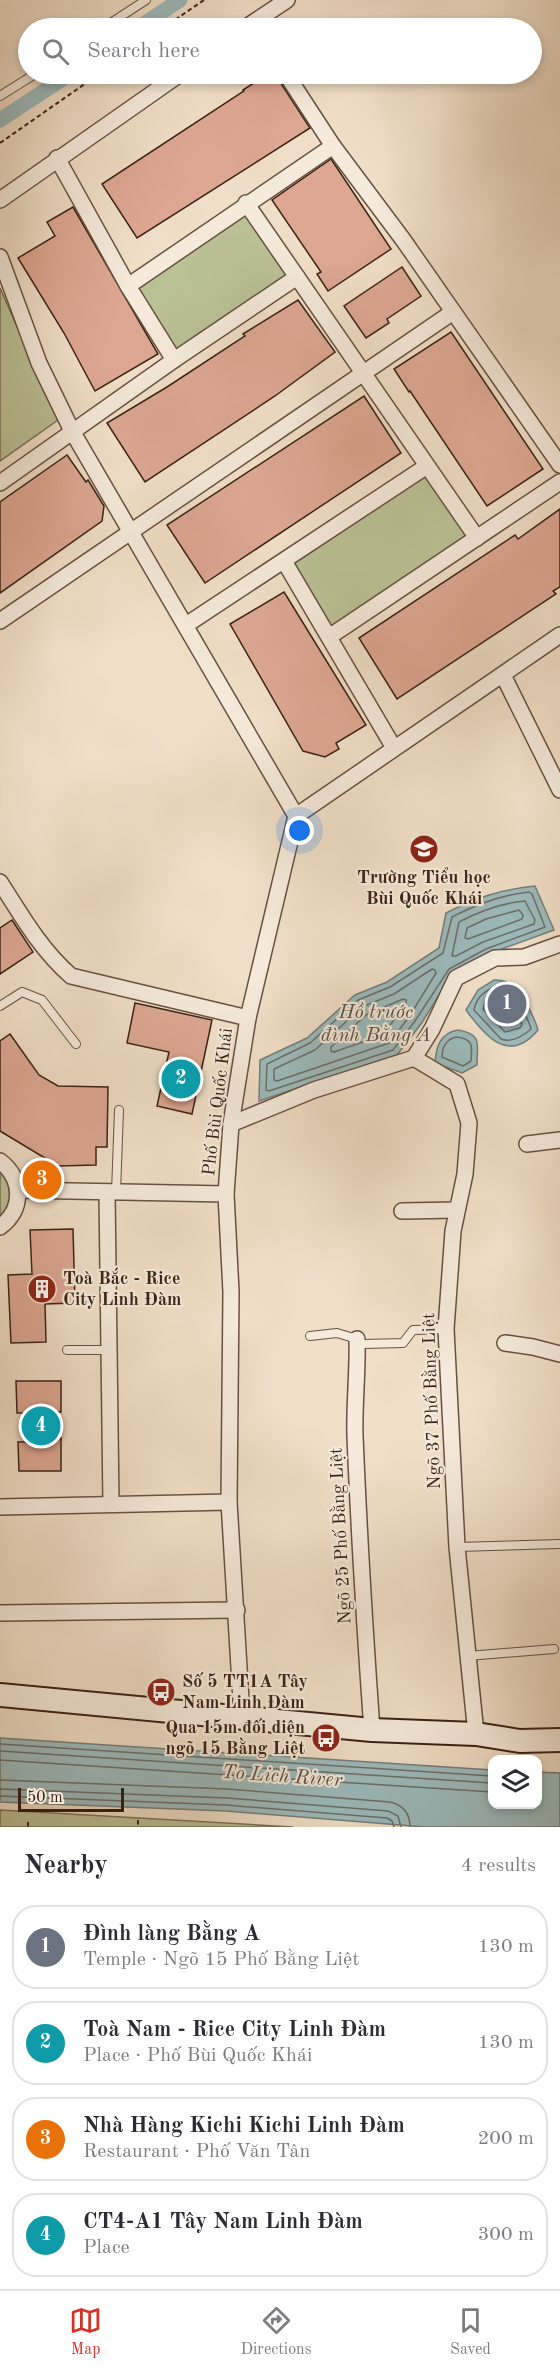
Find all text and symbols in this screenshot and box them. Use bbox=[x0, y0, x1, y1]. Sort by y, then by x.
search box bbox=[18, 18, 542, 84]
icon: search bbox=[39, 35, 72, 68]
text: Search here bbox=[87, 40, 200, 62]
your location bbox=[285, 816, 314, 845]
school or university icon: Trường Tiểu học Bùi Quốc Khái bbox=[408, 833, 440, 865]
place label: Trường Tiểu học Bùi Quốc Khái bbox=[357, 867, 491, 908]
pin: 1 bbox=[488, 982, 526, 1026]
water label: Hồ trước đình Bằng A bbox=[321, 1002, 431, 1046]
street label: Phố Bùi Quốc Khái bbox=[199, 1027, 236, 1177]
pin: 2 bbox=[162, 1056, 201, 1102]
pin: 3 bbox=[22, 1158, 62, 1202]
place label: Toà Bắc - Rice City Linh Đàm bbox=[63, 1267, 181, 1309]
building icon: Toà Bắc - Rice City Linh Đàm bbox=[26, 1273, 58, 1305]
street label: Ngõ 37 Phố Bằng Liệt bbox=[417, 1312, 444, 1490]
pin: 4 bbox=[22, 1404, 60, 1448]
street label: Ngõ 25 Phố Bằng Liệt bbox=[324, 1447, 355, 1625]
place label: Số 5 TT1A Tây Nam Linh Đàm bbox=[182, 1672, 308, 1712]
bus stop icon: Số 5 TT1A Tây Nam Linh Đàm bbox=[145, 1676, 177, 1708]
place label: Qua 15m đối diện ngõ 15 Bằng Liệt bbox=[165, 1718, 305, 1758]
bus stop icon: Qua 15m đối diện ngõ 15 Bằng Liệt bbox=[310, 1722, 342, 1754]
map controls bbox=[488, 1755, 542, 1809]
button: layers bbox=[488, 1755, 542, 1809]
water label: To Lich River bbox=[221, 1763, 343, 1791]
scale bar bbox=[18, 1785, 124, 1812]
text: 50 m bbox=[27, 1790, 63, 1806]
text: Nearby bbox=[24, 1853, 108, 1879]
text: 4 results bbox=[461, 1856, 536, 1876]
text: Đình làng Bằng A bbox=[83, 1923, 260, 1945]
text: 1 bbox=[40, 1937, 51, 1957]
text: 130 m bbox=[478, 1937, 534, 1957]
text: Temple · Ngõ 15 Phố Bằng Liệt bbox=[83, 1950, 359, 1970]
text: Toà Nam - Rice City Linh Đàm bbox=[83, 2019, 386, 2041]
text: 2 bbox=[40, 2033, 51, 2053]
text: 130 m bbox=[478, 2033, 534, 2053]
text: Place · Phố Bùi Quốc Khái bbox=[83, 2046, 312, 2066]
text: Nhà Hàng Kichi Kichi Linh Đàm bbox=[83, 2115, 405, 2137]
text: 3 bbox=[40, 2129, 51, 2149]
text: 200 m bbox=[478, 2129, 534, 2149]
text: Restaurant · Phố Văn Tân bbox=[83, 2142, 310, 2162]
text: CT4-A1 Tây Nam Linh Đàm bbox=[83, 2211, 363, 2233]
text: 4 bbox=[40, 2225, 51, 2245]
text: 300 m bbox=[478, 2225, 534, 2245]
text: Place bbox=[83, 2238, 130, 2258]
tab: Map bbox=[69, 2304, 102, 2360]
tab: Directions bbox=[241, 2304, 312, 2360]
tab: Saved bbox=[450, 2304, 491, 2360]

